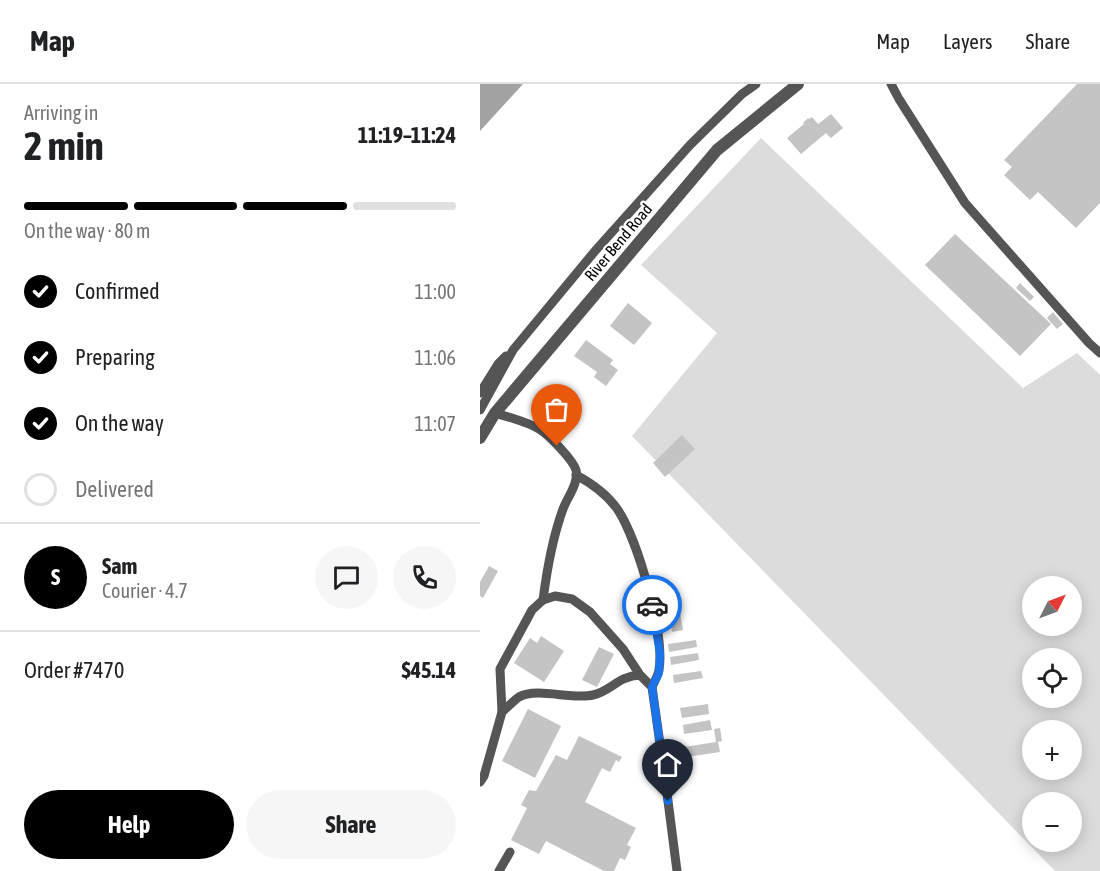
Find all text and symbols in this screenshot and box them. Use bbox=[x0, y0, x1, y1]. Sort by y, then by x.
text: Map bbox=[30, 25, 75, 57]
text: Map bbox=[876, 29, 910, 53]
text: Layers bbox=[943, 29, 993, 53]
text: Share bbox=[1026, 29, 1070, 53]
text: Arriving in bbox=[24, 101, 98, 124]
text: 11:19–11:24 bbox=[358, 122, 456, 148]
text: 2 min bbox=[24, 124, 104, 168]
street label: River Bend Road bbox=[581, 200, 655, 284]
text: On the way · 80 m bbox=[24, 219, 150, 242]
icon: check bbox=[24, 275, 57, 308]
text: Confirmed bbox=[75, 278, 160, 304]
text: 11:00 bbox=[414, 280, 456, 303]
icon: check bbox=[24, 341, 57, 374]
text: Preparing bbox=[75, 344, 155, 370]
text: 11:06 bbox=[414, 346, 456, 369]
pin bbox=[531, 384, 582, 446]
icon: bag bbox=[540, 393, 573, 426]
icon: check bbox=[24, 407, 57, 440]
text: On the way bbox=[75, 410, 164, 436]
text: 11:07 bbox=[414, 412, 456, 435]
text: Delivered bbox=[75, 476, 154, 502]
button: chat bbox=[315, 546, 378, 609]
button: phone bbox=[393, 546, 456, 609]
text: Sam bbox=[102, 553, 137, 579]
text: S bbox=[51, 564, 60, 590]
courier bbox=[622, 575, 682, 635]
north arrow bbox=[1022, 576, 1082, 636]
map controls bbox=[1022, 576, 1082, 852]
text: Courier · 4.7 bbox=[102, 579, 188, 602]
icon: car bbox=[636, 589, 669, 622]
button: locate bbox=[1022, 648, 1082, 708]
text: Order #7470 bbox=[24, 657, 124, 683]
text: $45.14 bbox=[401, 657, 456, 683]
button: + bbox=[1022, 720, 1082, 780]
pin bbox=[642, 739, 693, 801]
icon: home bbox=[651, 748, 684, 781]
button: Help bbox=[24, 790, 234, 859]
button: Share bbox=[246, 790, 456, 859]
button: − bbox=[1022, 792, 1082, 852]

